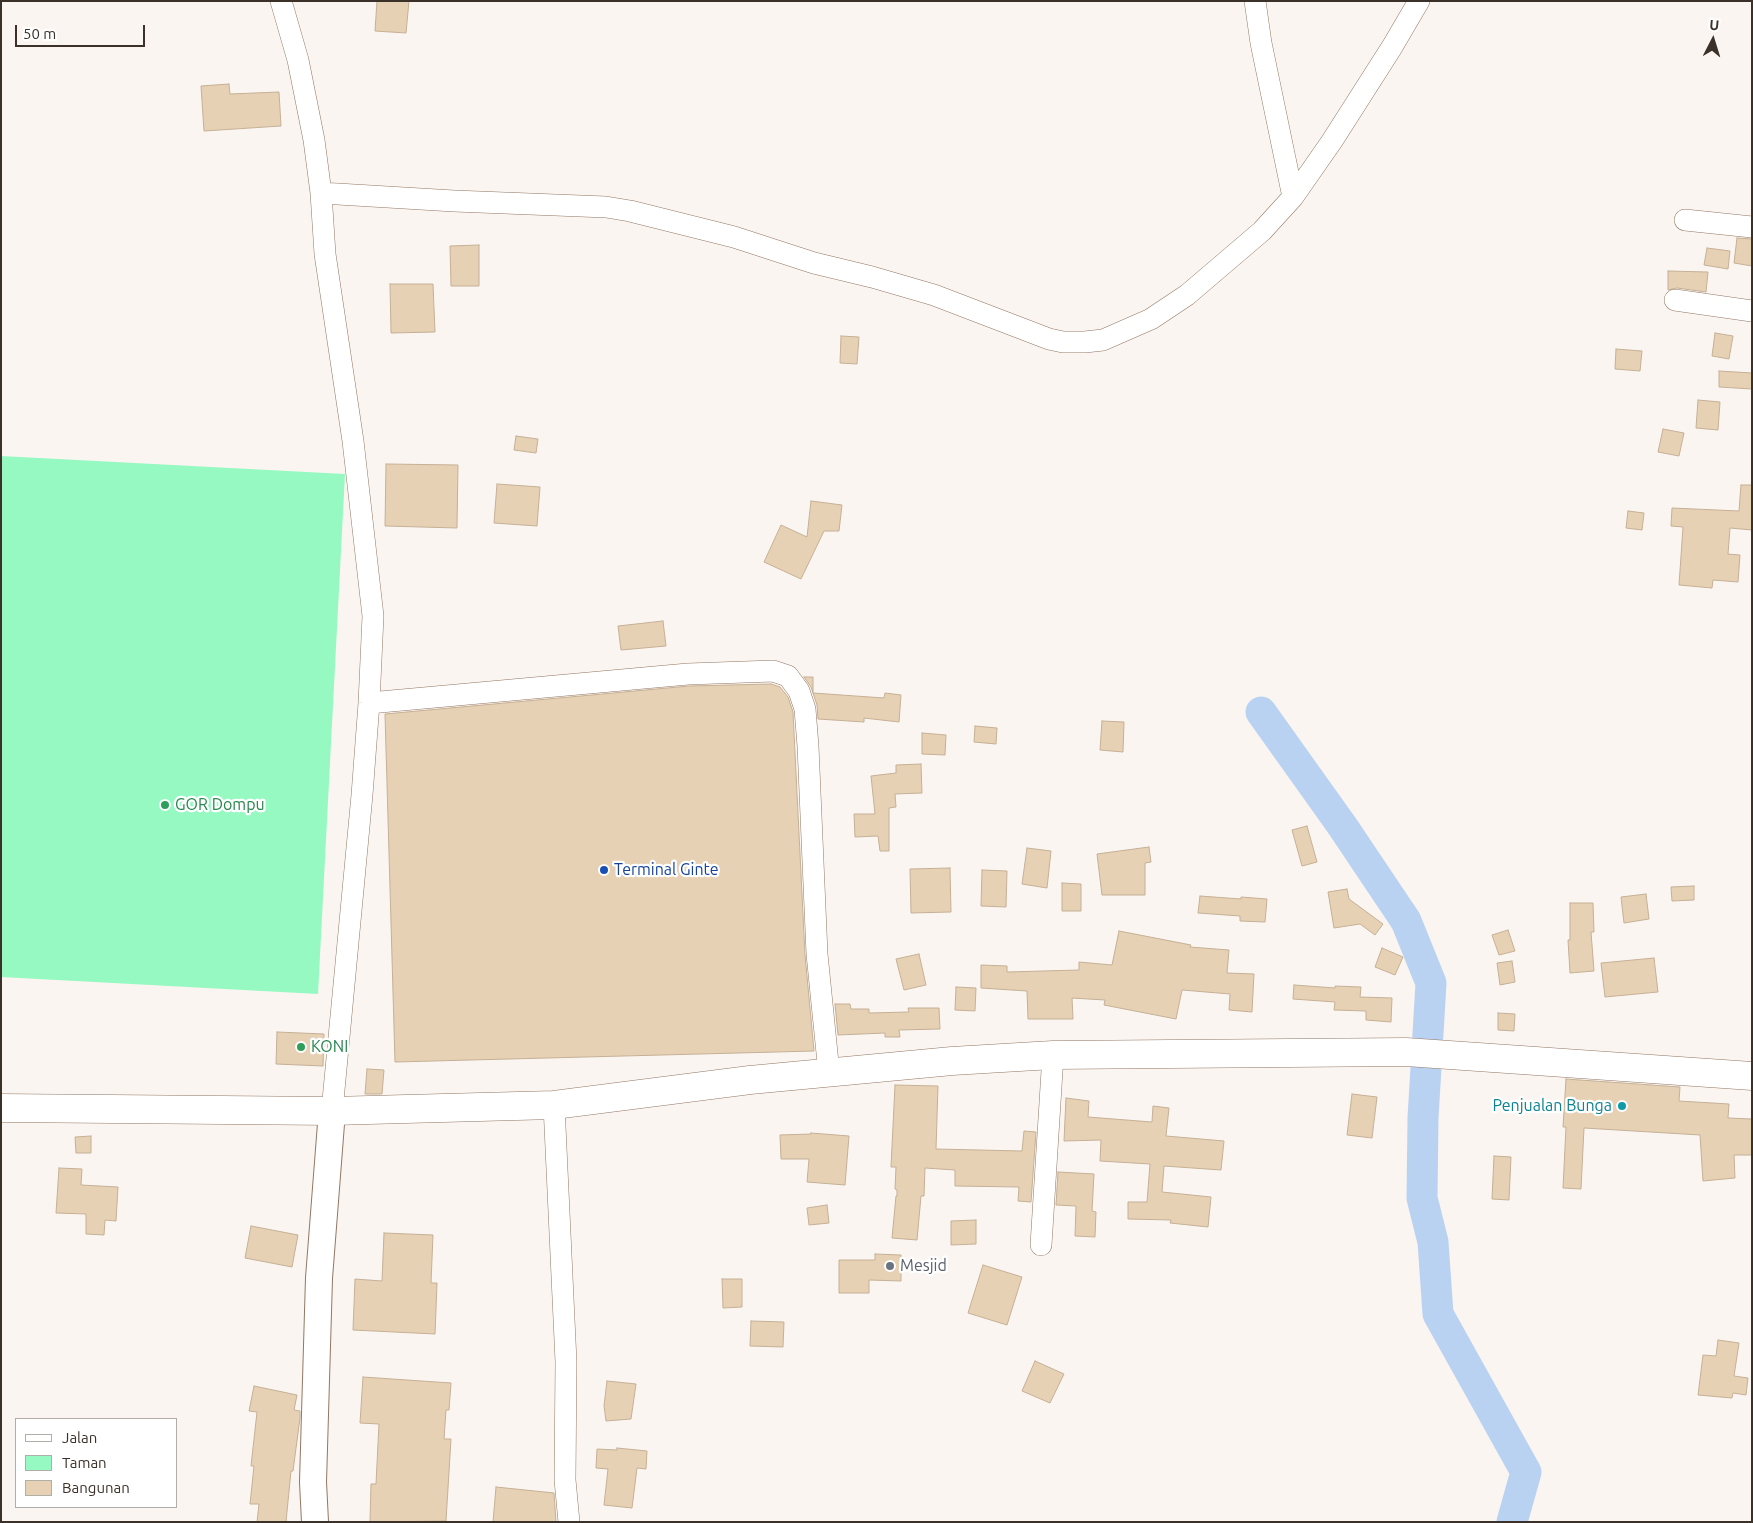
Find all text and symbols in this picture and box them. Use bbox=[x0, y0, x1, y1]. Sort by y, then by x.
scale bar bbox=[18, 15, 148, 47]
north arrow bbox=[1688, 15, 1738, 65]
text: U bbox=[1709, 17, 1720, 33]
text: 50 m bbox=[23, 25, 56, 42]
place label: GOR Dompu bbox=[175, 795, 265, 815]
marker: GOR Dompu bbox=[159, 799, 171, 811]
place label: Terminal Ginte bbox=[614, 860, 719, 880]
marker: Terminal Ginte bbox=[598, 864, 610, 876]
place label: KONI bbox=[311, 1037, 348, 1057]
marker: KONI bbox=[295, 1041, 307, 1053]
place label: Penjualan Bunga bbox=[1492, 1096, 1612, 1116]
marker: Penjualan Bunga bbox=[1616, 1100, 1628, 1112]
place label: Mesjid bbox=[900, 1256, 947, 1276]
marker: Mesjid bbox=[884, 1260, 896, 1272]
legend bbox=[15, 1418, 178, 1508]
text: Jalan bbox=[62, 1429, 97, 1446]
text: Taman bbox=[62, 1454, 107, 1471]
text: Bangunan bbox=[62, 1479, 130, 1496]

